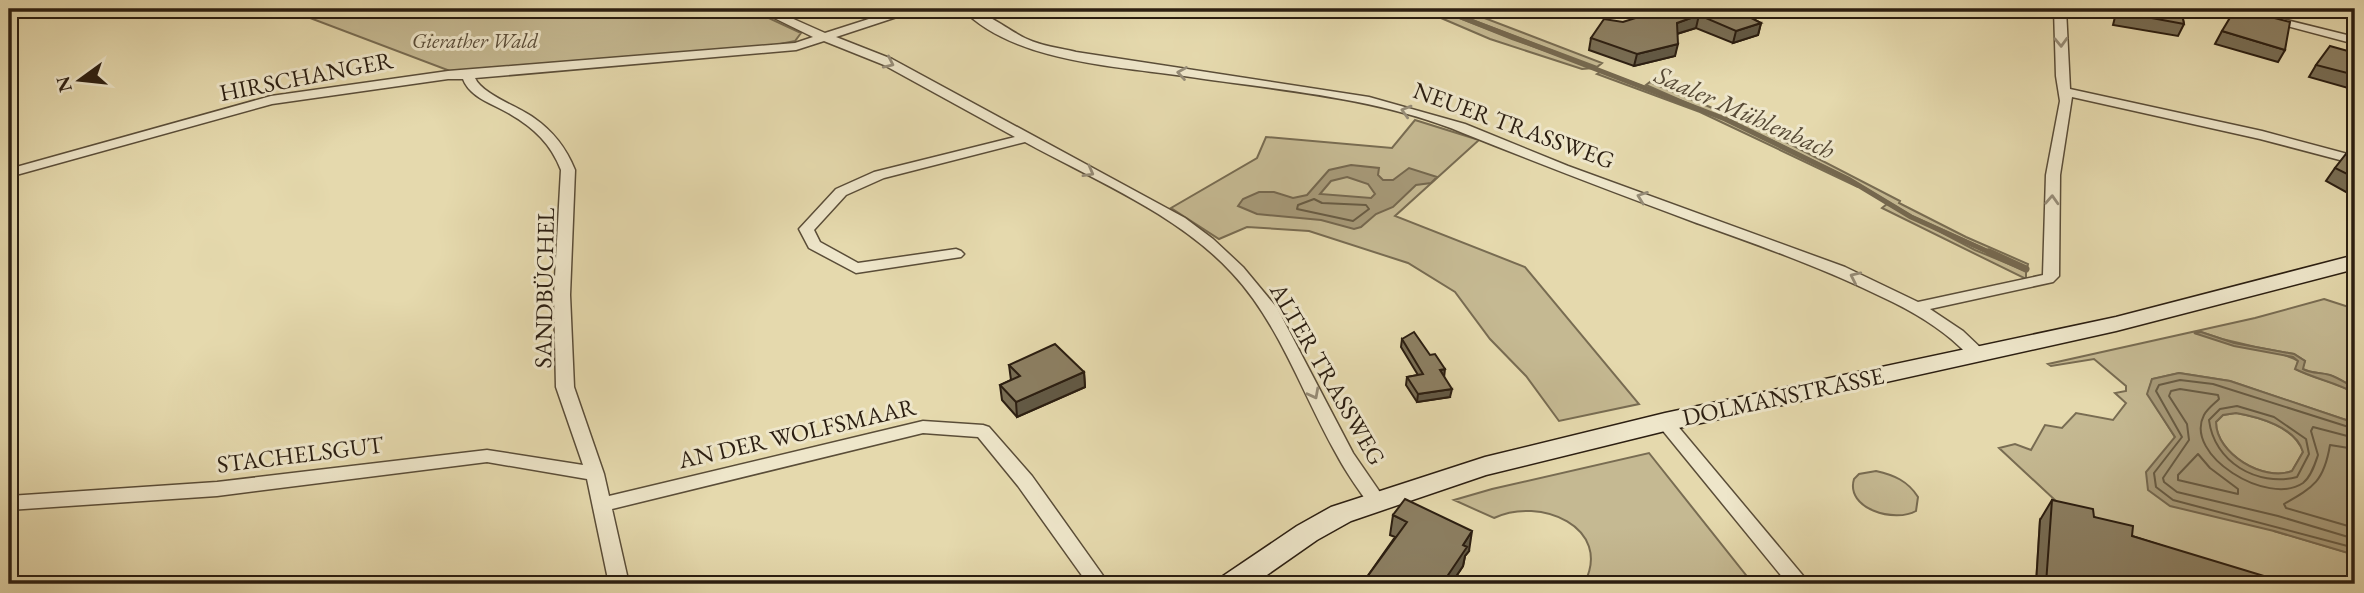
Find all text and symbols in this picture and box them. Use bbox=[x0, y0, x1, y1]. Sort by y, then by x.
park label: Gierather Wald bbox=[412, 27, 538, 54]
one-way arrow bbox=[2053, 37, 2068, 48]
street label: HIRSCHANGER bbox=[217, 44, 396, 108]
north arrow bbox=[46, 46, 116, 116]
one-way arrow bbox=[882, 55, 894, 69]
water label: Saaler Mühlenbach bbox=[1649, 57, 1841, 167]
one-way arrow bbox=[1176, 65, 1188, 80]
text: N bbox=[50, 73, 78, 95]
street label: NEUER TRASSWEG bbox=[1409, 74, 1619, 176]
one-way arrow bbox=[1400, 105, 1412, 120]
one-way arrow bbox=[1081, 164, 1094, 177]
one-way arrow bbox=[1637, 191, 1649, 205]
one-way arrow bbox=[2044, 194, 2059, 205]
street label: SANDBÜCHEL bbox=[527, 207, 561, 369]
one-way arrow bbox=[1850, 271, 1862, 285]
street label: ALTER TRASSWEG bbox=[1263, 276, 1393, 471]
street label: DOLMANSTRASSE bbox=[1679, 359, 1887, 433]
one-way arrow bbox=[1305, 387, 1319, 399]
street label: AN DER WOLFSMAAR bbox=[674, 390, 920, 476]
street label: STACHELSGUT bbox=[215, 428, 386, 480]

